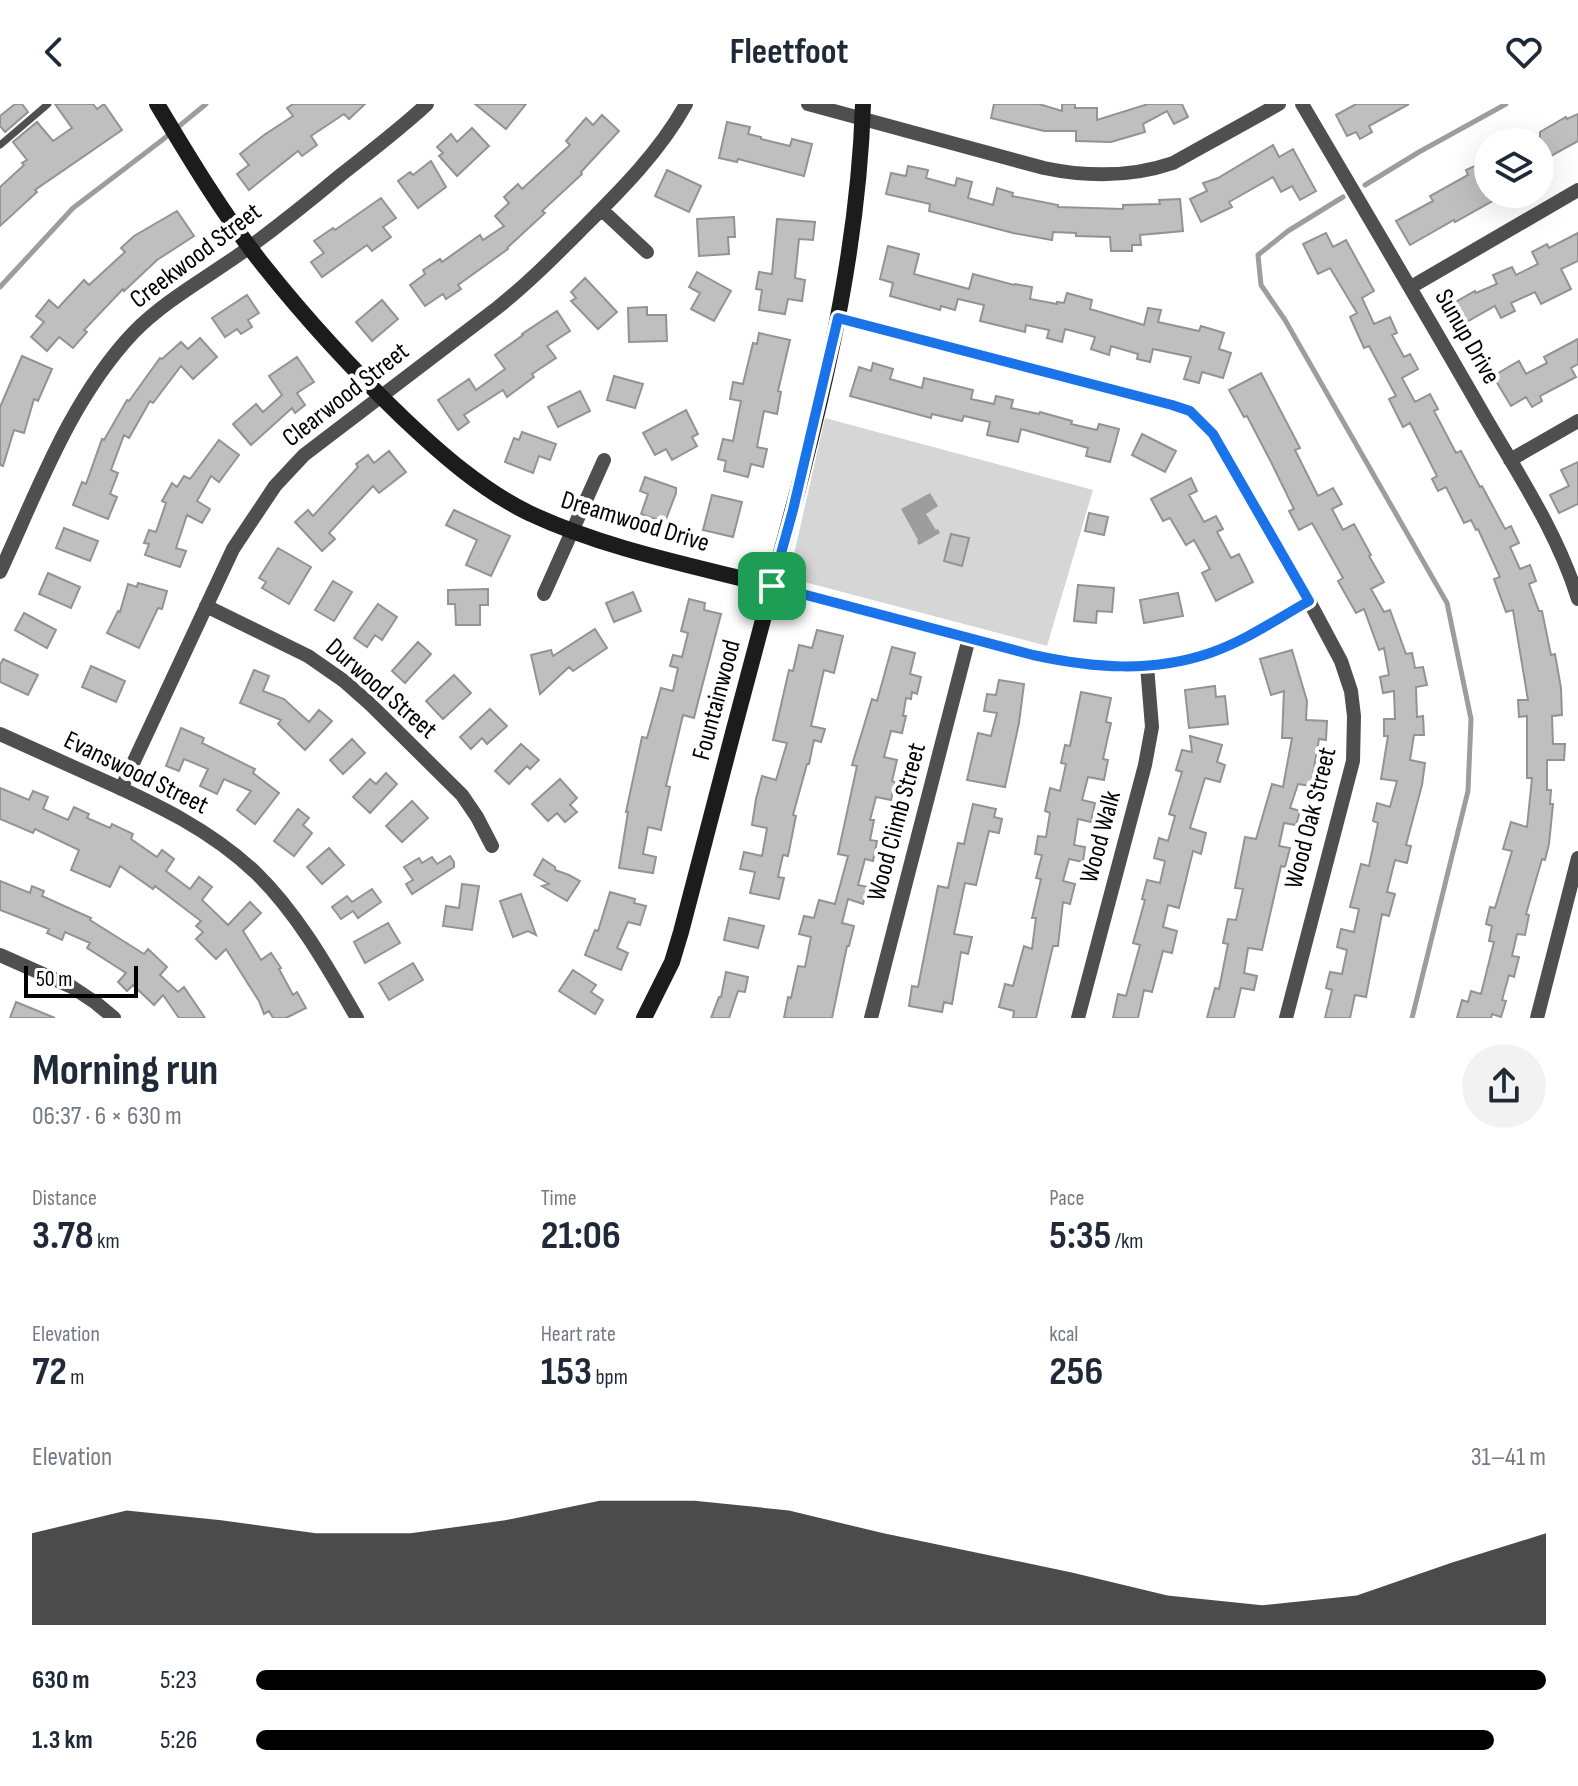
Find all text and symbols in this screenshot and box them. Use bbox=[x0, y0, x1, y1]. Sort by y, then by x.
icon: back bbox=[32, 30, 76, 74]
icon: heart bbox=[1502, 30, 1546, 74]
text: Fleetfoot bbox=[730, 31, 848, 74]
map controls bbox=[1474, 128, 1554, 208]
button: layers bbox=[1474, 128, 1554, 208]
street label: Creekwood Street bbox=[124, 197, 268, 315]
street label: Sunup Drive bbox=[1428, 284, 1506, 390]
street label: Clearwood Street bbox=[277, 336, 415, 454]
street label: Dreamwood Drive bbox=[557, 485, 713, 559]
pin bbox=[738, 552, 806, 620]
icon: arrive bbox=[750, 564, 794, 608]
street label: Durwood Street bbox=[319, 632, 443, 746]
street label: Fountainwood bbox=[686, 637, 748, 763]
street label: Evanswood Street bbox=[59, 725, 213, 821]
street label: Wood Climb Street bbox=[861, 740, 933, 904]
street label: Wood Oak Street bbox=[1278, 744, 1344, 892]
street label: Wood Walk bbox=[1074, 788, 1128, 886]
scale bar bbox=[24, 962, 138, 998]
text: 50 m bbox=[36, 966, 72, 993]
text: Morning run bbox=[32, 1044, 218, 1097]
button: share bbox=[1462, 1044, 1546, 1128]
text: 06:37 · 6 × 630 m bbox=[32, 1101, 182, 1132]
text: Distance bbox=[32, 1185, 97, 1212]
text: Time bbox=[541, 1185, 577, 1212]
text: Pace bbox=[1049, 1185, 1084, 1212]
text: 3.78 bbox=[32, 1212, 94, 1260]
text: 21:06 bbox=[541, 1212, 621, 1260]
text: 5:35 bbox=[1049, 1212, 1111, 1260]
text: km bbox=[94, 1228, 120, 1255]
text: /km bbox=[1111, 1228, 1143, 1255]
text: Elevation bbox=[32, 1321, 100, 1348]
text: Heart rate bbox=[541, 1321, 616, 1348]
text: kcal bbox=[1049, 1321, 1078, 1348]
text: 72 bbox=[32, 1348, 67, 1396]
text: 153 bbox=[541, 1348, 592, 1396]
text: 256 bbox=[1049, 1348, 1103, 1396]
text: m bbox=[67, 1364, 84, 1391]
text: bpm bbox=[592, 1364, 628, 1391]
text: Elevation bbox=[32, 1442, 112, 1473]
text: 31–41 m bbox=[1471, 1442, 1546, 1473]
text: 630 m bbox=[32, 1665, 90, 1696]
text: 5:23 bbox=[160, 1665, 197, 1696]
text: 1.3 km bbox=[32, 1725, 93, 1756]
text: 5:26 bbox=[160, 1725, 197, 1756]

